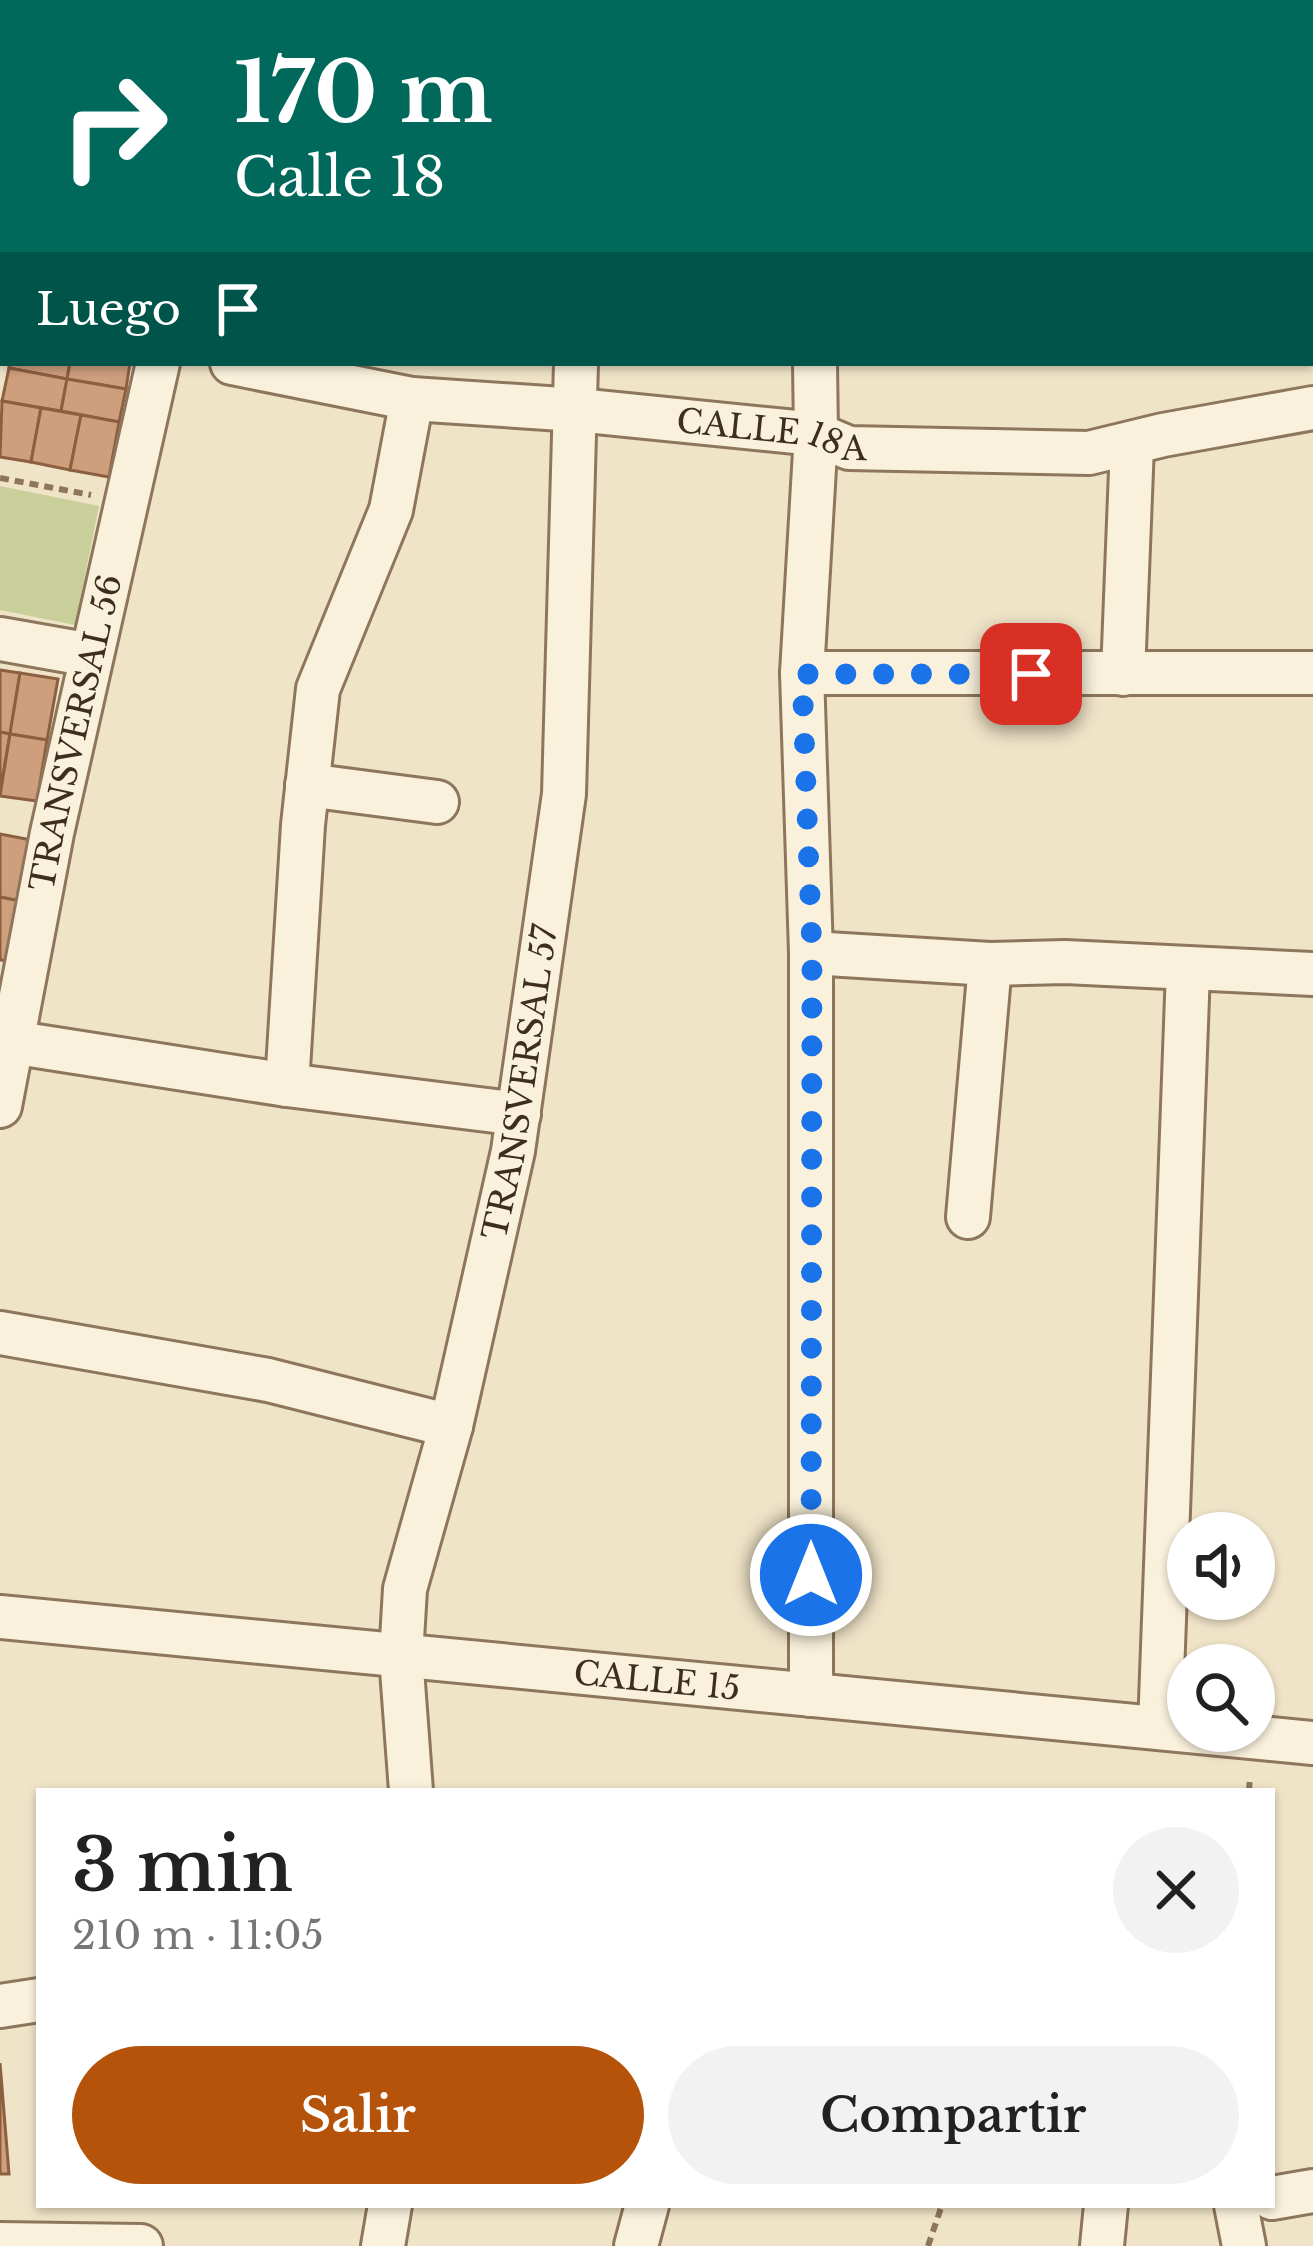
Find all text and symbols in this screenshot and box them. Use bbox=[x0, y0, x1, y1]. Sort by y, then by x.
text: 170 m bbox=[234, 41, 493, 145]
icon: right bbox=[36, 48, 192, 204]
text: Calle 18 bbox=[234, 144, 446, 211]
icon: arrive bbox=[205, 276, 271, 342]
text: Luego bbox=[36, 281, 181, 337]
street label: CALLE 18A bbox=[675, 400, 868, 469]
street label: TRANSVERSAL 56 bbox=[21, 570, 130, 894]
pin bbox=[980, 623, 1082, 725]
icon: arrive bbox=[998, 641, 1064, 707]
street label: TRANSVERSAL 57 bbox=[473, 921, 566, 1243]
position arrow bbox=[748, 1512, 874, 1638]
map controls bbox=[1167, 1512, 1275, 1752]
button: sound bbox=[1167, 1512, 1275, 1620]
button: search bbox=[1167, 1644, 1275, 1752]
street label: CALLE 15 bbox=[572, 1652, 742, 1708]
text: 3 min bbox=[72, 1821, 293, 1910]
button: close bbox=[1113, 1827, 1239, 1953]
text: 210 m · 11:05 bbox=[72, 1911, 324, 1960]
button: Salir bbox=[72, 2046, 644, 2184]
button: Compartir bbox=[668, 2046, 1239, 2184]

